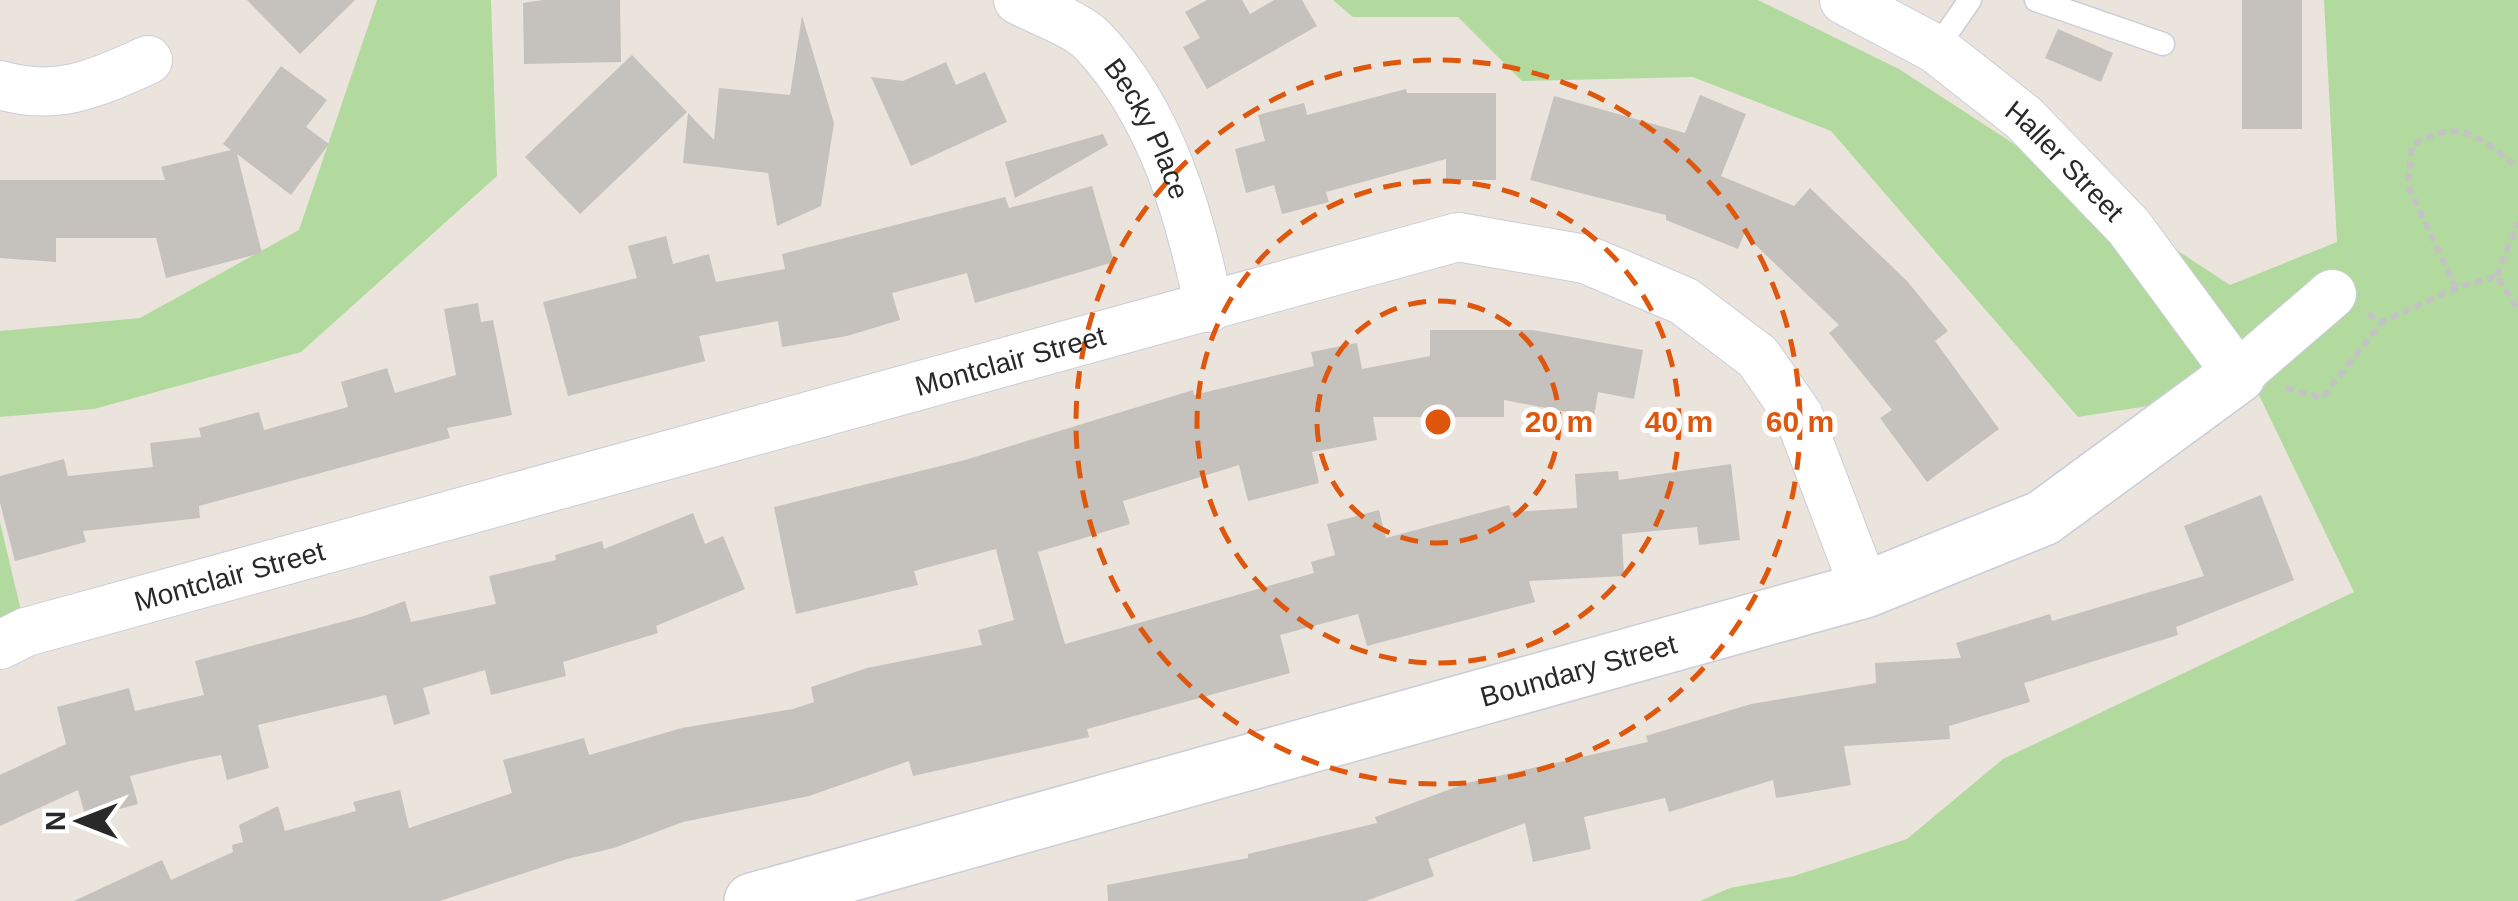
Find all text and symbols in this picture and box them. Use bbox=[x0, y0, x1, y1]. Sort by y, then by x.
street label: Becky Place bbox=[1098, 52, 1195, 203]
street label: Haller Street bbox=[1999, 95, 2130, 228]
street label: Montclair Street bbox=[912, 320, 1109, 402]
centre of rings bbox=[1420, 404, 1456, 440]
text: 20 m bbox=[1525, 405, 1593, 438]
text: 40 m bbox=[1645, 405, 1713, 438]
text: 60 m bbox=[1766, 405, 1834, 438]
street label: Montclair Street bbox=[131, 535, 328, 617]
street label: Boundary Street bbox=[1477, 628, 1680, 713]
north arrow bbox=[30, 771, 130, 871]
text: N bbox=[40, 811, 71, 831]

